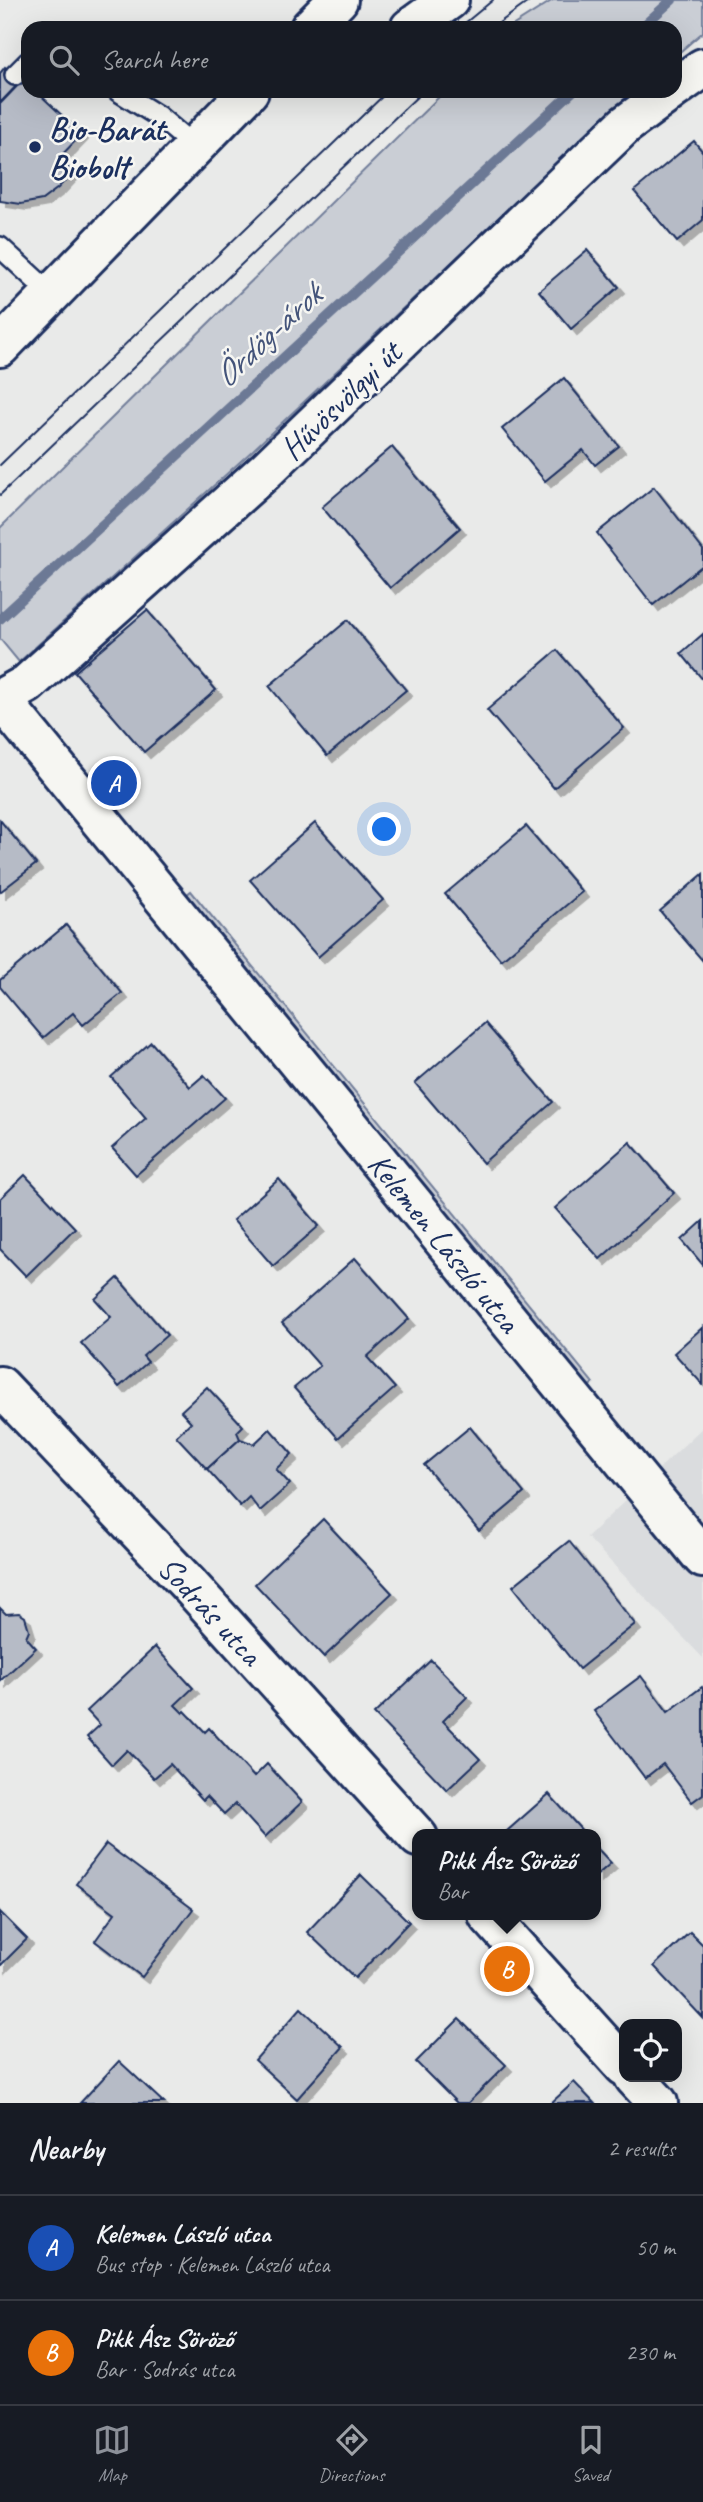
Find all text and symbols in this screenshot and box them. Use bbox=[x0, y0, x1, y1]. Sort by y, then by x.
search box bbox=[21, 21, 682, 98]
icon: search bbox=[45, 41, 83, 79]
text: Search here bbox=[101, 43, 207, 76]
place label: Bio-Barát Biobolt bbox=[49, 108, 168, 188]
marker: Bio-Barát Biobolt bbox=[27, 139, 43, 155]
water label: Ördög-árok bbox=[203, 270, 335, 397]
street label: Hűvösvölgyi út bbox=[271, 330, 413, 469]
pin: A bbox=[91, 757, 137, 809]
your location bbox=[367, 812, 401, 846]
street label: Kelemen László utca bbox=[359, 1144, 531, 1343]
street label: Sodrás utca bbox=[149, 1547, 273, 1675]
popup bbox=[412, 1829, 601, 1920]
text: Pikk Ász Söröző bbox=[438, 1844, 575, 1877]
text: Bar bbox=[438, 1877, 468, 1906]
pin: B bbox=[484, 1943, 530, 1995]
map controls bbox=[619, 2019, 682, 2082]
button: locate bbox=[619, 2019, 682, 2082]
text: Nearby bbox=[28, 2130, 104, 2168]
text: 2 results bbox=[608, 2134, 675, 2163]
text: Kelemen László utca bbox=[95, 2217, 270, 2250]
text: A bbox=[45, 2233, 57, 2262]
text: 50 m bbox=[636, 2233, 675, 2262]
text: Bus stop · Kelemen László utca bbox=[95, 2250, 330, 2279]
text: Pikk Ász Söröző bbox=[95, 2322, 233, 2355]
text: B bbox=[45, 2338, 57, 2367]
text: 230 m bbox=[626, 2338, 675, 2367]
text: Bar · Sodrás utca bbox=[95, 2355, 235, 2384]
tab: Map bbox=[93, 2421, 131, 2487]
tab: Directions bbox=[318, 2421, 385, 2487]
tab: Saved bbox=[572, 2421, 610, 2487]

